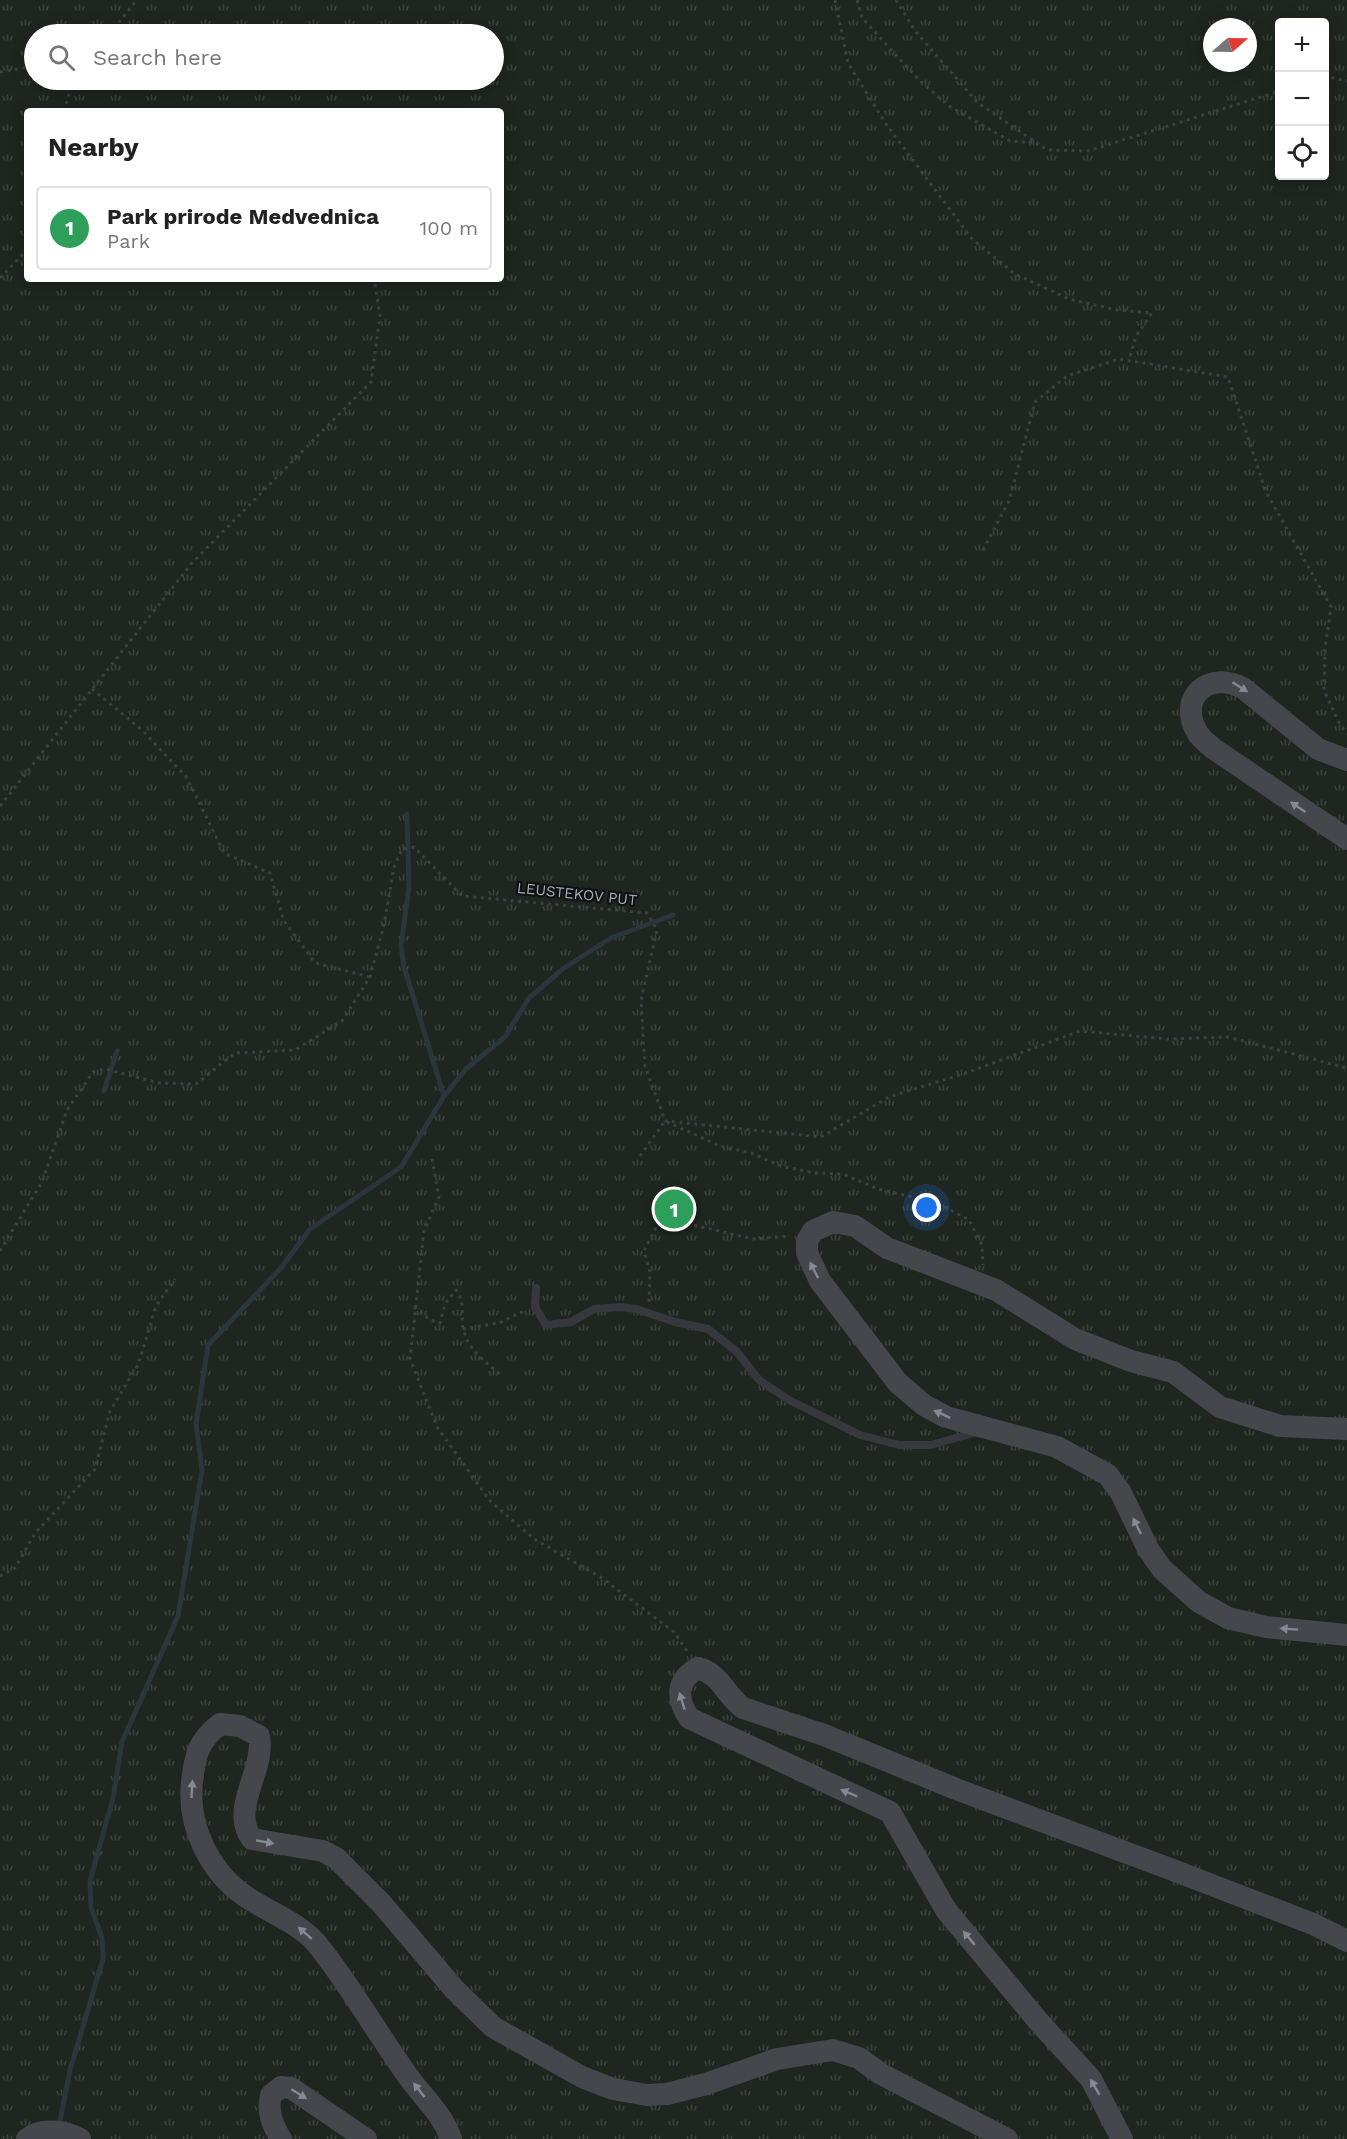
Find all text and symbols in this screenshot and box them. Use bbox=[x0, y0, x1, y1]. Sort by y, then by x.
north arrow bbox=[1203, 18, 1257, 72]
map controls bbox=[1275, 18, 1329, 180]
button: + bbox=[1275, 18, 1329, 72]
search box bbox=[24, 24, 504, 90]
icon: search bbox=[45, 41, 78, 74]
text: Search here bbox=[93, 45, 222, 70]
button: − bbox=[1275, 72, 1329, 126]
button: locate bbox=[1275, 126, 1329, 180]
text: Nearby bbox=[48, 132, 139, 162]
text: Park prirode Medvednica bbox=[107, 204, 379, 229]
text: 1 bbox=[65, 216, 74, 240]
text: 100 m bbox=[419, 216, 478, 240]
text: Park bbox=[107, 229, 150, 253]
one-way arrow bbox=[1232, 682, 1248, 693]
one-way arrow bbox=[1290, 802, 1306, 813]
street label: LEUSTEKOV PUT bbox=[516, 879, 638, 909]
pin: 1 bbox=[654, 1186, 694, 1232]
your location bbox=[912, 1193, 941, 1222]
one-way arrow bbox=[809, 1261, 819, 1278]
one-way arrow bbox=[932, 1409, 950, 1419]
one-way arrow bbox=[1133, 1517, 1142, 1534]
one-way arrow bbox=[1279, 1624, 1298, 1633]
one-way arrow bbox=[677, 1692, 686, 1710]
one-way arrow bbox=[187, 1780, 196, 1799]
one-way arrow bbox=[839, 1788, 857, 1798]
one-way arrow bbox=[255, 1838, 274, 1847]
one-way arrow bbox=[297, 1926, 312, 1940]
one-way arrow bbox=[963, 1930, 976, 1946]
one-way arrow bbox=[1090, 2078, 1100, 2095]
one-way arrow bbox=[413, 2083, 425, 2098]
one-way arrow bbox=[290, 2088, 307, 2099]

